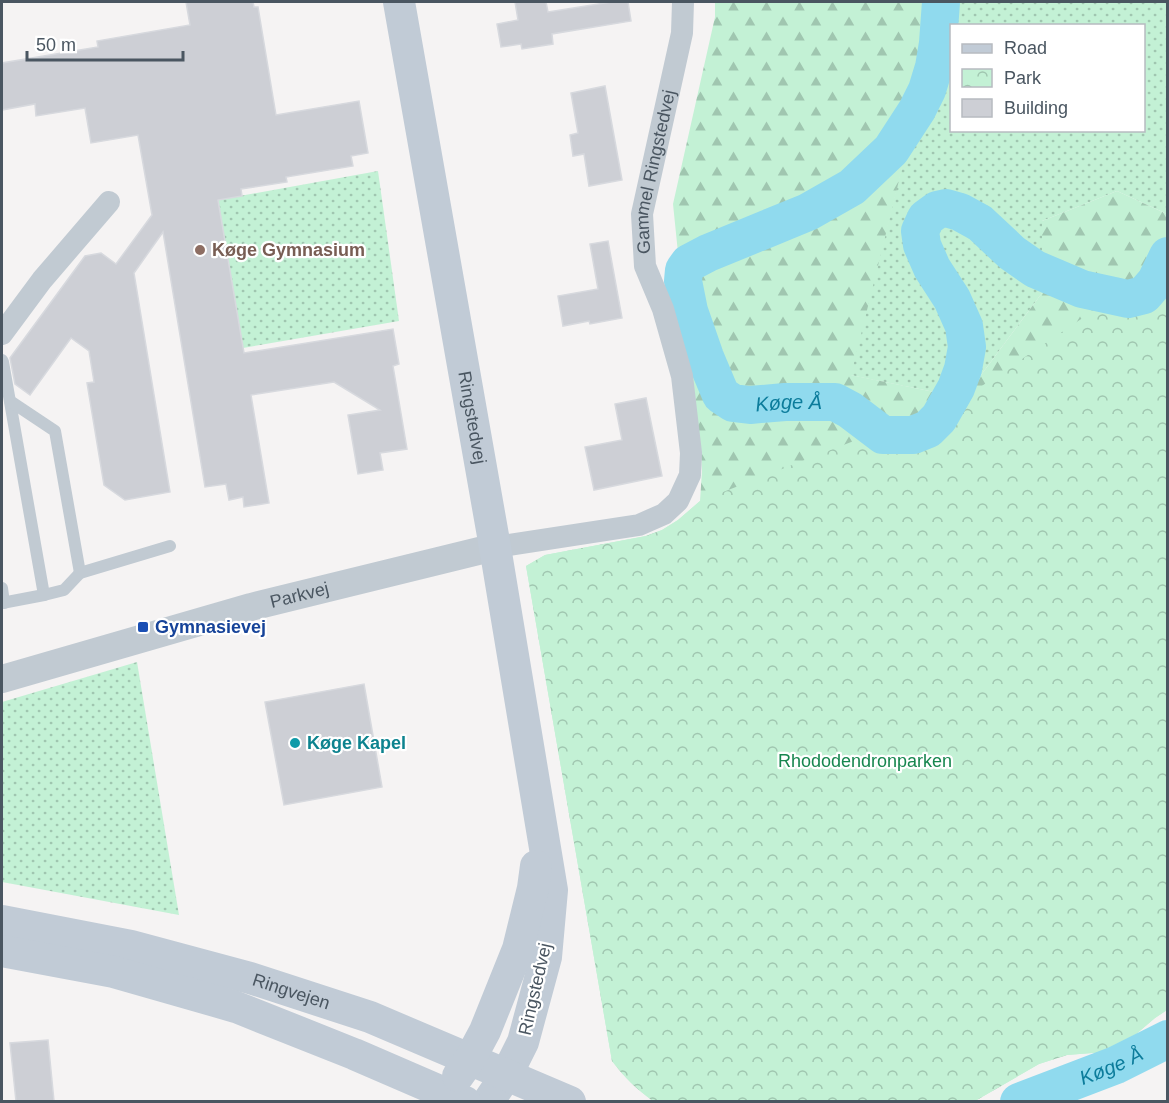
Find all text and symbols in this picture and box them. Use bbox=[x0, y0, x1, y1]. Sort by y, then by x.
scale bar bbox=[27, 24, 183, 62]
legend bbox=[950, 24, 1145, 132]
text: 50 m bbox=[36, 35, 76, 55]
text: Road bbox=[1004, 38, 1047, 58]
text: Park bbox=[1004, 68, 1042, 88]
street label: Gammel Ringstedvej bbox=[632, 88, 679, 255]
text: Building bbox=[1004, 98, 1068, 118]
place label: Køge Gymnasium bbox=[212, 240, 365, 260]
marker: Køge Gymnasium bbox=[193, 243, 207, 257]
street label: Ringstedvej bbox=[454, 370, 490, 466]
water label: Køge Å bbox=[755, 391, 822, 415]
street label: Parkvej bbox=[268, 578, 331, 612]
place label: Gymnasievej bbox=[155, 617, 266, 637]
marker: Gymnasievej bbox=[136, 620, 150, 634]
place label: Køge Kapel bbox=[307, 733, 406, 753]
marker: Køge Kapel bbox=[288, 736, 302, 750]
park label: Rhododendronparken bbox=[778, 751, 952, 771]
street label: Ringstedvej bbox=[515, 941, 555, 1037]
street label: Ringvejen bbox=[250, 970, 332, 1013]
water label: Køge Å bbox=[1076, 1042, 1146, 1089]

